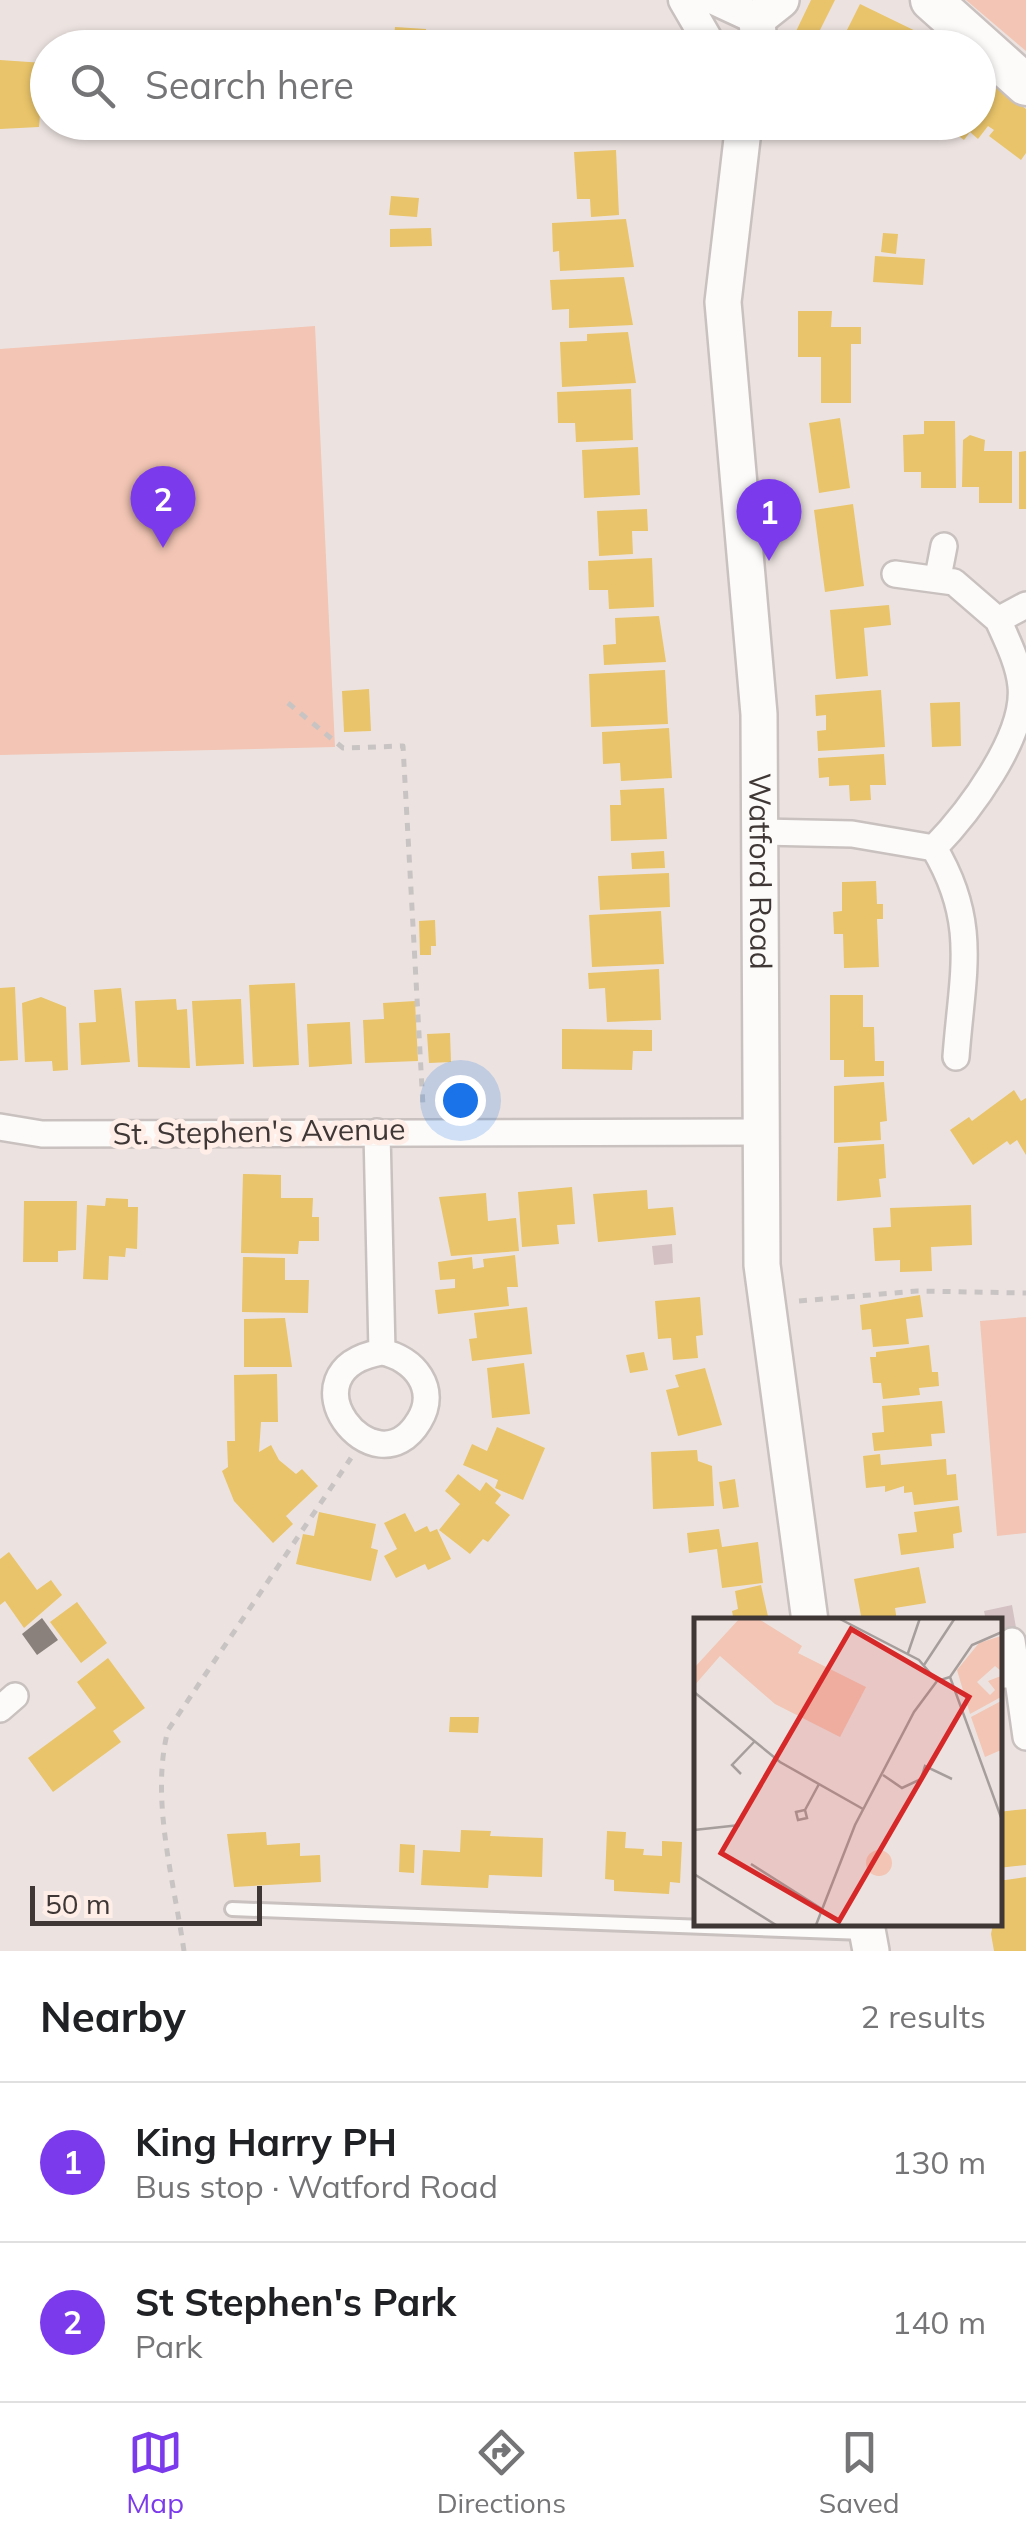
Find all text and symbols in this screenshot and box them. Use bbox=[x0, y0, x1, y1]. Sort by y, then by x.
search box bbox=[30, 30, 996, 140]
icon: search bbox=[65, 58, 120, 113]
text: Search here bbox=[145, 61, 354, 109]
pin: 2 bbox=[130, 466, 196, 548]
pin: 1 bbox=[736, 478, 802, 561]
street label: Watford Road bbox=[741, 773, 780, 970]
your location bbox=[435, 1075, 486, 1126]
street label: St. Stephen's Avenue bbox=[112, 1109, 406, 1153]
inset map bbox=[694, 1618, 1001, 1926]
scale bar bbox=[30, 1881, 262, 1926]
text: 50 m bbox=[45, 1886, 111, 1921]
text: Nearby bbox=[40, 1990, 186, 2043]
text: 2 results bbox=[861, 1996, 986, 2036]
text: King Harry PH bbox=[135, 2118, 397, 2166]
text: 1 bbox=[63, 2142, 82, 2182]
text: 130 m bbox=[892, 2142, 986, 2182]
text: Bus stop · Watford Road bbox=[135, 2166, 498, 2206]
text: St Stephen's Park bbox=[135, 2278, 456, 2326]
text: 2 bbox=[63, 2302, 82, 2342]
text: 140 m bbox=[892, 2302, 986, 2342]
text: Park bbox=[135, 2326, 202, 2366]
tab: Map bbox=[126, 2425, 184, 2520]
tab: Directions bbox=[437, 2425, 566, 2520]
tab: Saved bbox=[819, 2425, 900, 2520]

